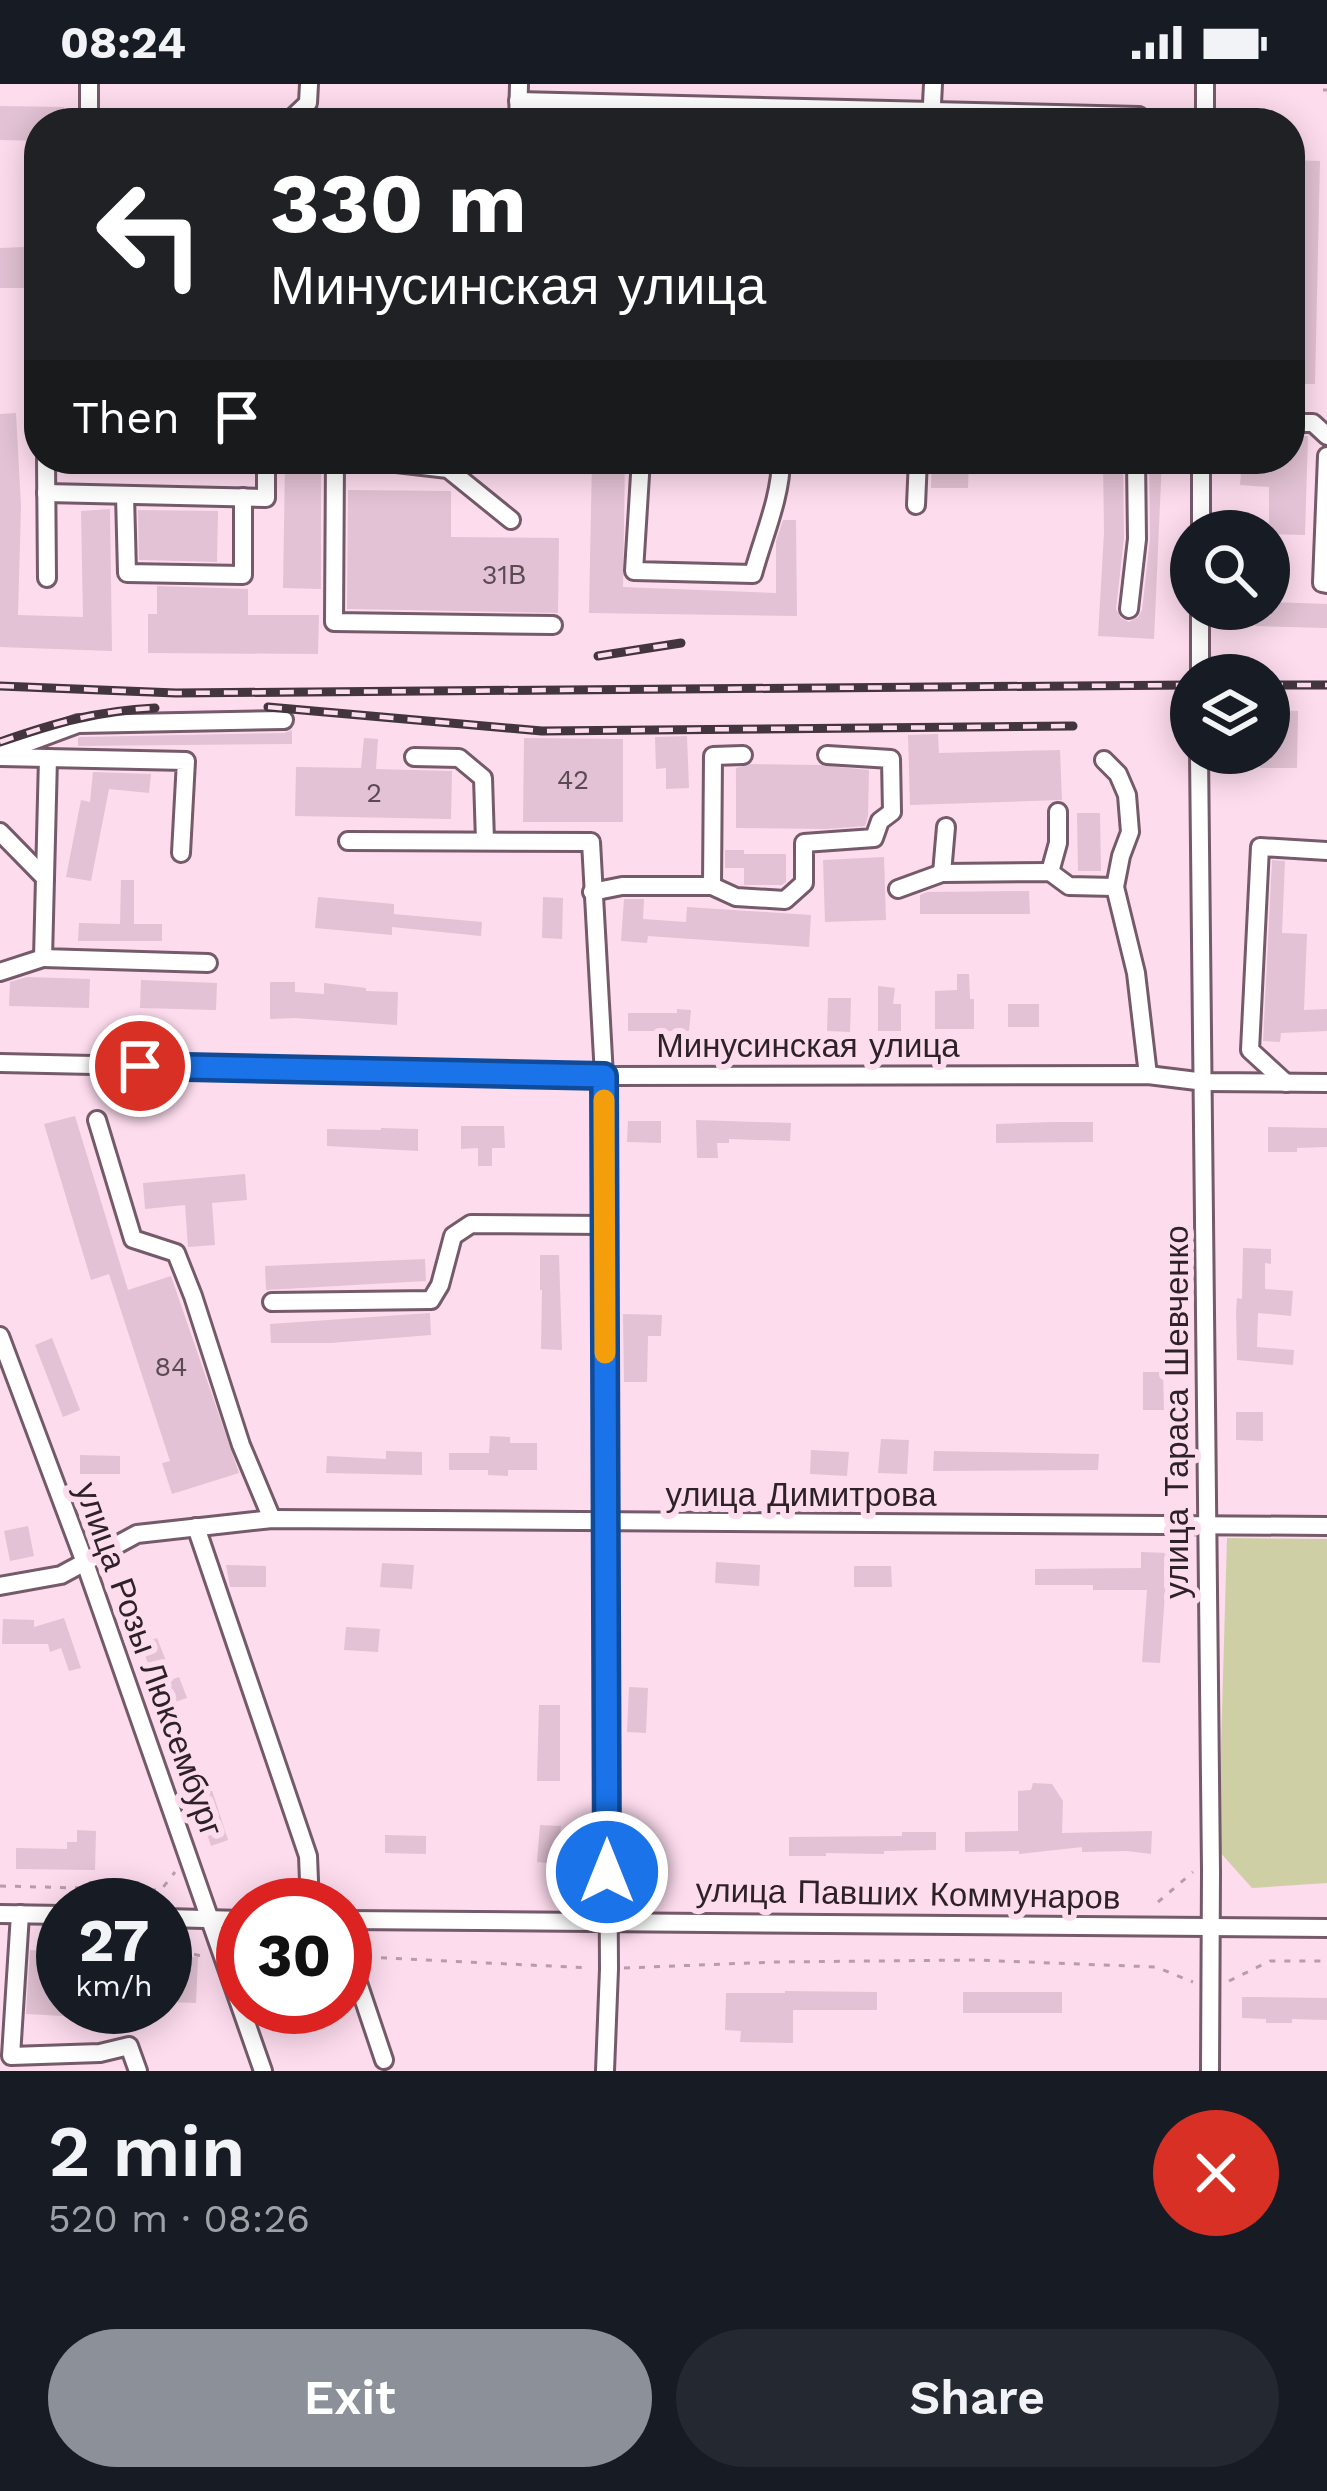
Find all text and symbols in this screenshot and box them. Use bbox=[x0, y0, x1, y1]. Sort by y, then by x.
text: 08:24 bbox=[60, 16, 186, 69]
text: 330 m bbox=[270, 154, 527, 252]
icon: left bbox=[72, 156, 228, 312]
text: Минусинская улица bbox=[270, 254, 766, 317]
icon: arrive bbox=[204, 384, 270, 450]
text: Then bbox=[72, 391, 180, 444]
map controls bbox=[1170, 510, 1290, 774]
button: search bbox=[1170, 510, 1290, 630]
house number: 31В bbox=[482, 559, 526, 591]
button: layers bbox=[1170, 654, 1290, 774]
house number: 42 bbox=[557, 764, 589, 796]
house number: 2 bbox=[366, 777, 382, 809]
pin bbox=[89, 1015, 191, 1117]
street label: Минусинская улица bbox=[656, 1026, 960, 1065]
icon: arrive bbox=[107, 1033, 173, 1099]
street label: улица Тараса Шевченко bbox=[1157, 1225, 1196, 1599]
house number: 84 bbox=[154, 1351, 188, 1383]
street label: улица Димитрова bbox=[665, 1475, 937, 1514]
street label: улица Розы Люксембург bbox=[67, 1477, 232, 1841]
position arrow bbox=[544, 1809, 670, 1935]
street label: улица Павших Коммунаров bbox=[695, 1870, 1121, 1917]
speed limit sign: 30 bbox=[216, 1878, 372, 2034]
text: 27 bbox=[78, 1905, 150, 1976]
text: km/h bbox=[75, 1968, 153, 2003]
text: 2 min bbox=[48, 2109, 246, 2193]
button: close bbox=[1153, 2110, 1279, 2236]
text: 520 m · 08:26 bbox=[48, 2196, 310, 2241]
button: Exit bbox=[48, 2329, 652, 2467]
button: Share bbox=[676, 2329, 1279, 2467]

